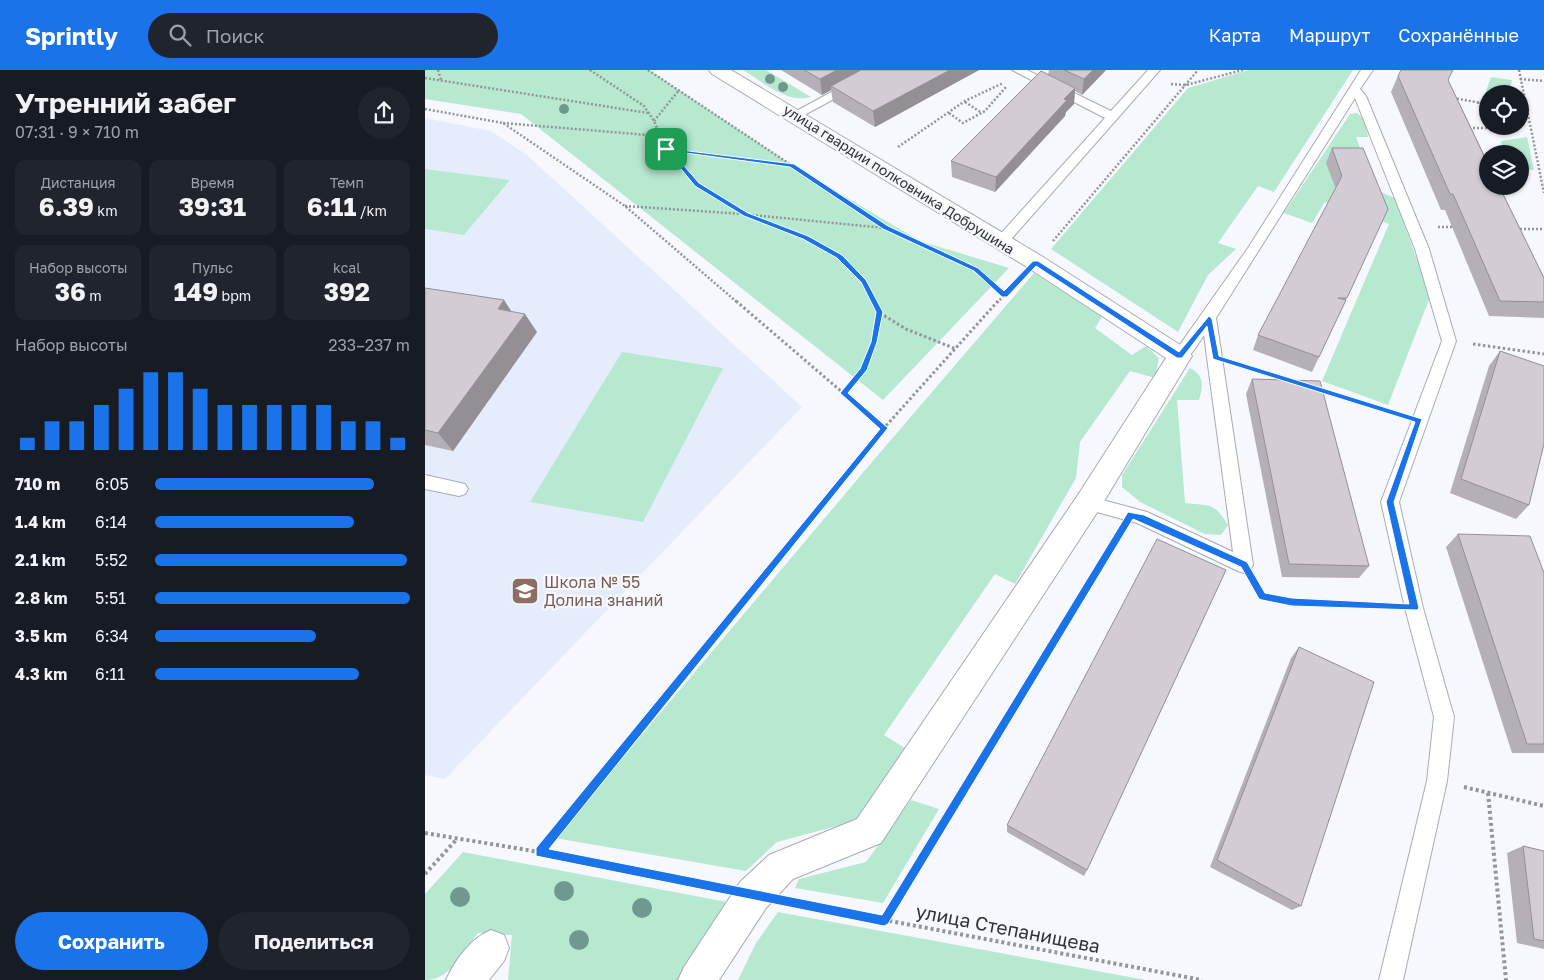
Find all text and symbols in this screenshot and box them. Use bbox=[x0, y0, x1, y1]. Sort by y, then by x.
search box bbox=[148, 13, 498, 58]
text: Sprintly bbox=[25, 21, 118, 50]
icon: search bbox=[166, 21, 194, 49]
text: Поиск bbox=[206, 24, 264, 47]
text: Карта bbox=[1209, 24, 1261, 46]
text: Маршрут bbox=[1289, 24, 1370, 46]
text: Сохранённые bbox=[1398, 24, 1519, 46]
map controls bbox=[1479, 85, 1529, 195]
button: locate bbox=[1479, 85, 1529, 135]
text: Утренний забег bbox=[15, 86, 236, 119]
button: share bbox=[358, 87, 410, 139]
street label: улица гвардии полковника Добрушина bbox=[780, 101, 1018, 257]
text: 07:31 · 9 × 710 m bbox=[15, 122, 139, 142]
pin bbox=[645, 128, 687, 170]
icon: arrive bbox=[652, 135, 680, 163]
button: layers bbox=[1479, 145, 1529, 195]
text: Дистанция bbox=[41, 174, 115, 191]
text: Время bbox=[190, 174, 235, 191]
text: Темп bbox=[330, 174, 364, 191]
text: 6.39 bbox=[39, 191, 94, 222]
text: 39:31 bbox=[179, 191, 246, 222]
text: 6:11 bbox=[307, 191, 356, 222]
text: km bbox=[94, 202, 118, 219]
text: /km bbox=[356, 202, 387, 219]
text: Набор высоты bbox=[29, 259, 127, 276]
text: Пульс bbox=[192, 259, 233, 276]
text: kcal bbox=[333, 259, 361, 276]
text: 36 bbox=[55, 276, 86, 307]
text: 149 bbox=[174, 276, 218, 307]
text: 392 bbox=[324, 276, 370, 307]
text: m bbox=[86, 287, 102, 304]
text: bpm bbox=[218, 287, 251, 304]
text: Набор высоты bbox=[15, 335, 128, 355]
text: 233–237 m bbox=[328, 335, 410, 355]
text: 710 m bbox=[15, 474, 60, 494]
text: 6:05 bbox=[95, 474, 129, 494]
text: 1.4 km bbox=[15, 512, 66, 532]
text: 6:14 bbox=[95, 512, 127, 532]
text: 2.1 km bbox=[15, 550, 65, 570]
text: 5:52 bbox=[95, 550, 128, 570]
place label: Школа № 55 Долина знаний bbox=[544, 572, 663, 610]
school or university icon: Школа № 55 Долина знаний bbox=[510, 576, 540, 606]
text: 2.8 km bbox=[15, 588, 67, 608]
text: 5:51 bbox=[95, 588, 126, 608]
text: 3.5 km bbox=[15, 626, 67, 646]
text: 6:34 bbox=[95, 626, 129, 646]
text: 4.3 km bbox=[15, 664, 67, 684]
text: 6:11 bbox=[95, 664, 125, 684]
street label: улица Степанищева bbox=[914, 899, 1102, 957]
button: Сохранить bbox=[15, 912, 208, 970]
button: Поделиться bbox=[218, 912, 410, 970]

